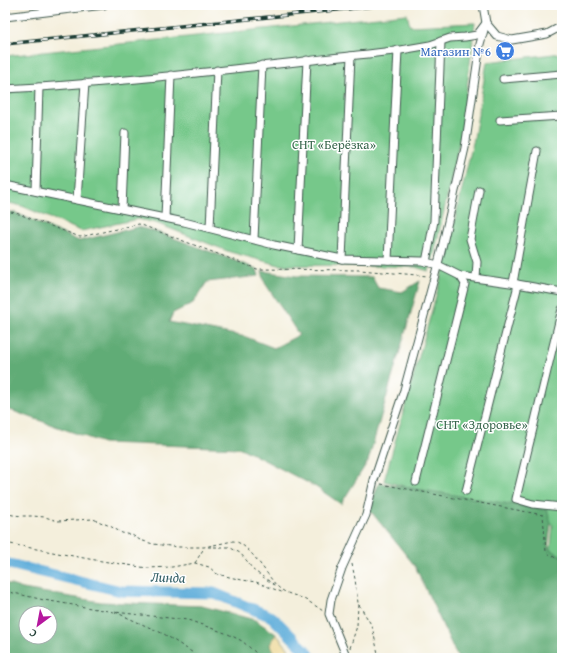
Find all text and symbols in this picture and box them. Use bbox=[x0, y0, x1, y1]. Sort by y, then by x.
supermarket icon: Магазин №6 bbox=[494, 40, 516, 62]
place label: Магазин №6 bbox=[421, 42, 491, 61]
park label: СНТ «Берёзка» bbox=[292, 135, 376, 154]
park label: СНТ «Здоровье» bbox=[436, 415, 528, 434]
water label: Линда bbox=[150, 566, 186, 588]
north arrow bbox=[18, 605, 58, 645]
text: С bbox=[26, 625, 40, 642]

